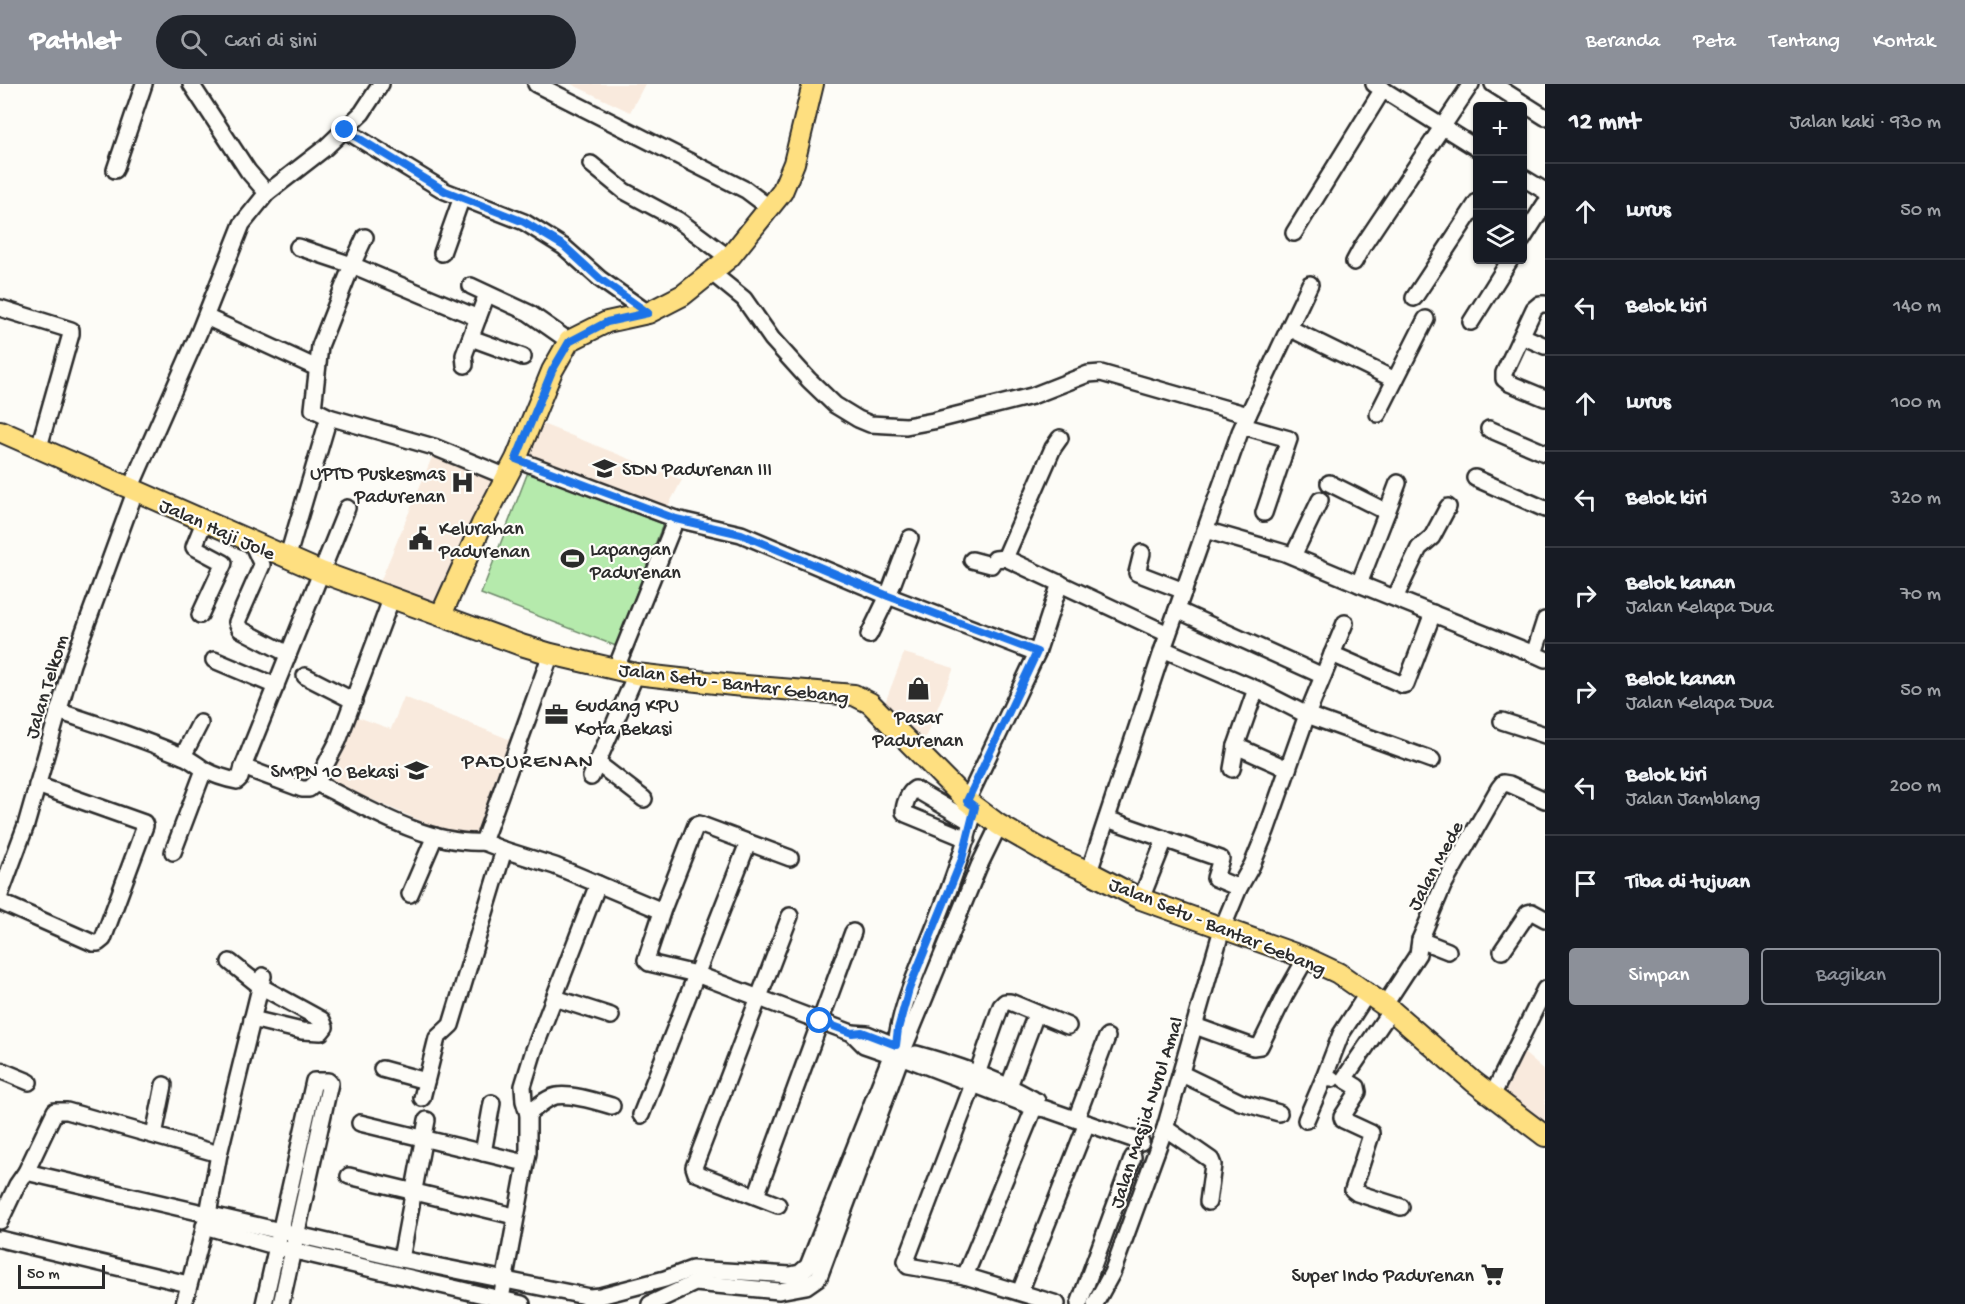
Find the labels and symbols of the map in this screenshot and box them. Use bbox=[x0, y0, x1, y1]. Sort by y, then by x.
route end bbox=[331, 116, 357, 142]
school or university icon: SDN Padurenan III bbox=[591, 455, 617, 481]
place label: SDN Padurenan III bbox=[622, 460, 772, 483]
place label: UPTD Puskesmas Padurenan bbox=[310, 464, 446, 510]
hospital icon: UPTD Puskesmas Padurenan bbox=[450, 470, 476, 496]
street label: Jalan Haji Jole bbox=[155, 495, 279, 567]
place label: Kelurahan Padurenan bbox=[438, 519, 530, 565]
public building icon: Kelurahan Padurenan bbox=[408, 526, 434, 552]
place label: Lapangan Padurenan bbox=[589, 540, 681, 586]
sports icon: Lapangan Padurenan bbox=[559, 546, 585, 572]
street label: Jalan Telkom bbox=[22, 632, 75, 742]
street label: Jalan Setu - Bantar Gebang bbox=[617, 660, 850, 711]
shop icon: Pasar Padurenan bbox=[905, 675, 931, 701]
place label: Gudang KPU Kota Bekasi bbox=[575, 696, 679, 742]
office icon: Gudang KPU Kota Bekasi bbox=[544, 702, 570, 728]
place label: Pasar Padurenan bbox=[872, 708, 964, 754]
district label: PADURENAN bbox=[461, 750, 594, 776]
school or university icon: SMPN 10 Bekasi bbox=[404, 757, 430, 783]
place label: SMPN 10 Bekasi bbox=[271, 762, 399, 785]
street label: Jalan Mede bbox=[1404, 818, 1470, 915]
street label: Jalan Setu - Bantar Gebang bbox=[1105, 874, 1328, 982]
route start bbox=[806, 1007, 832, 1033]
street label: Jalan Masjid Nurul Amal bbox=[1106, 1014, 1190, 1212]
supermarket icon: Super Indo Padurenan bbox=[1479, 1261, 1505, 1287]
scale bar bbox=[18, 1262, 105, 1290]
place label: Super Indo Padurenan bbox=[1291, 1266, 1474, 1289]

